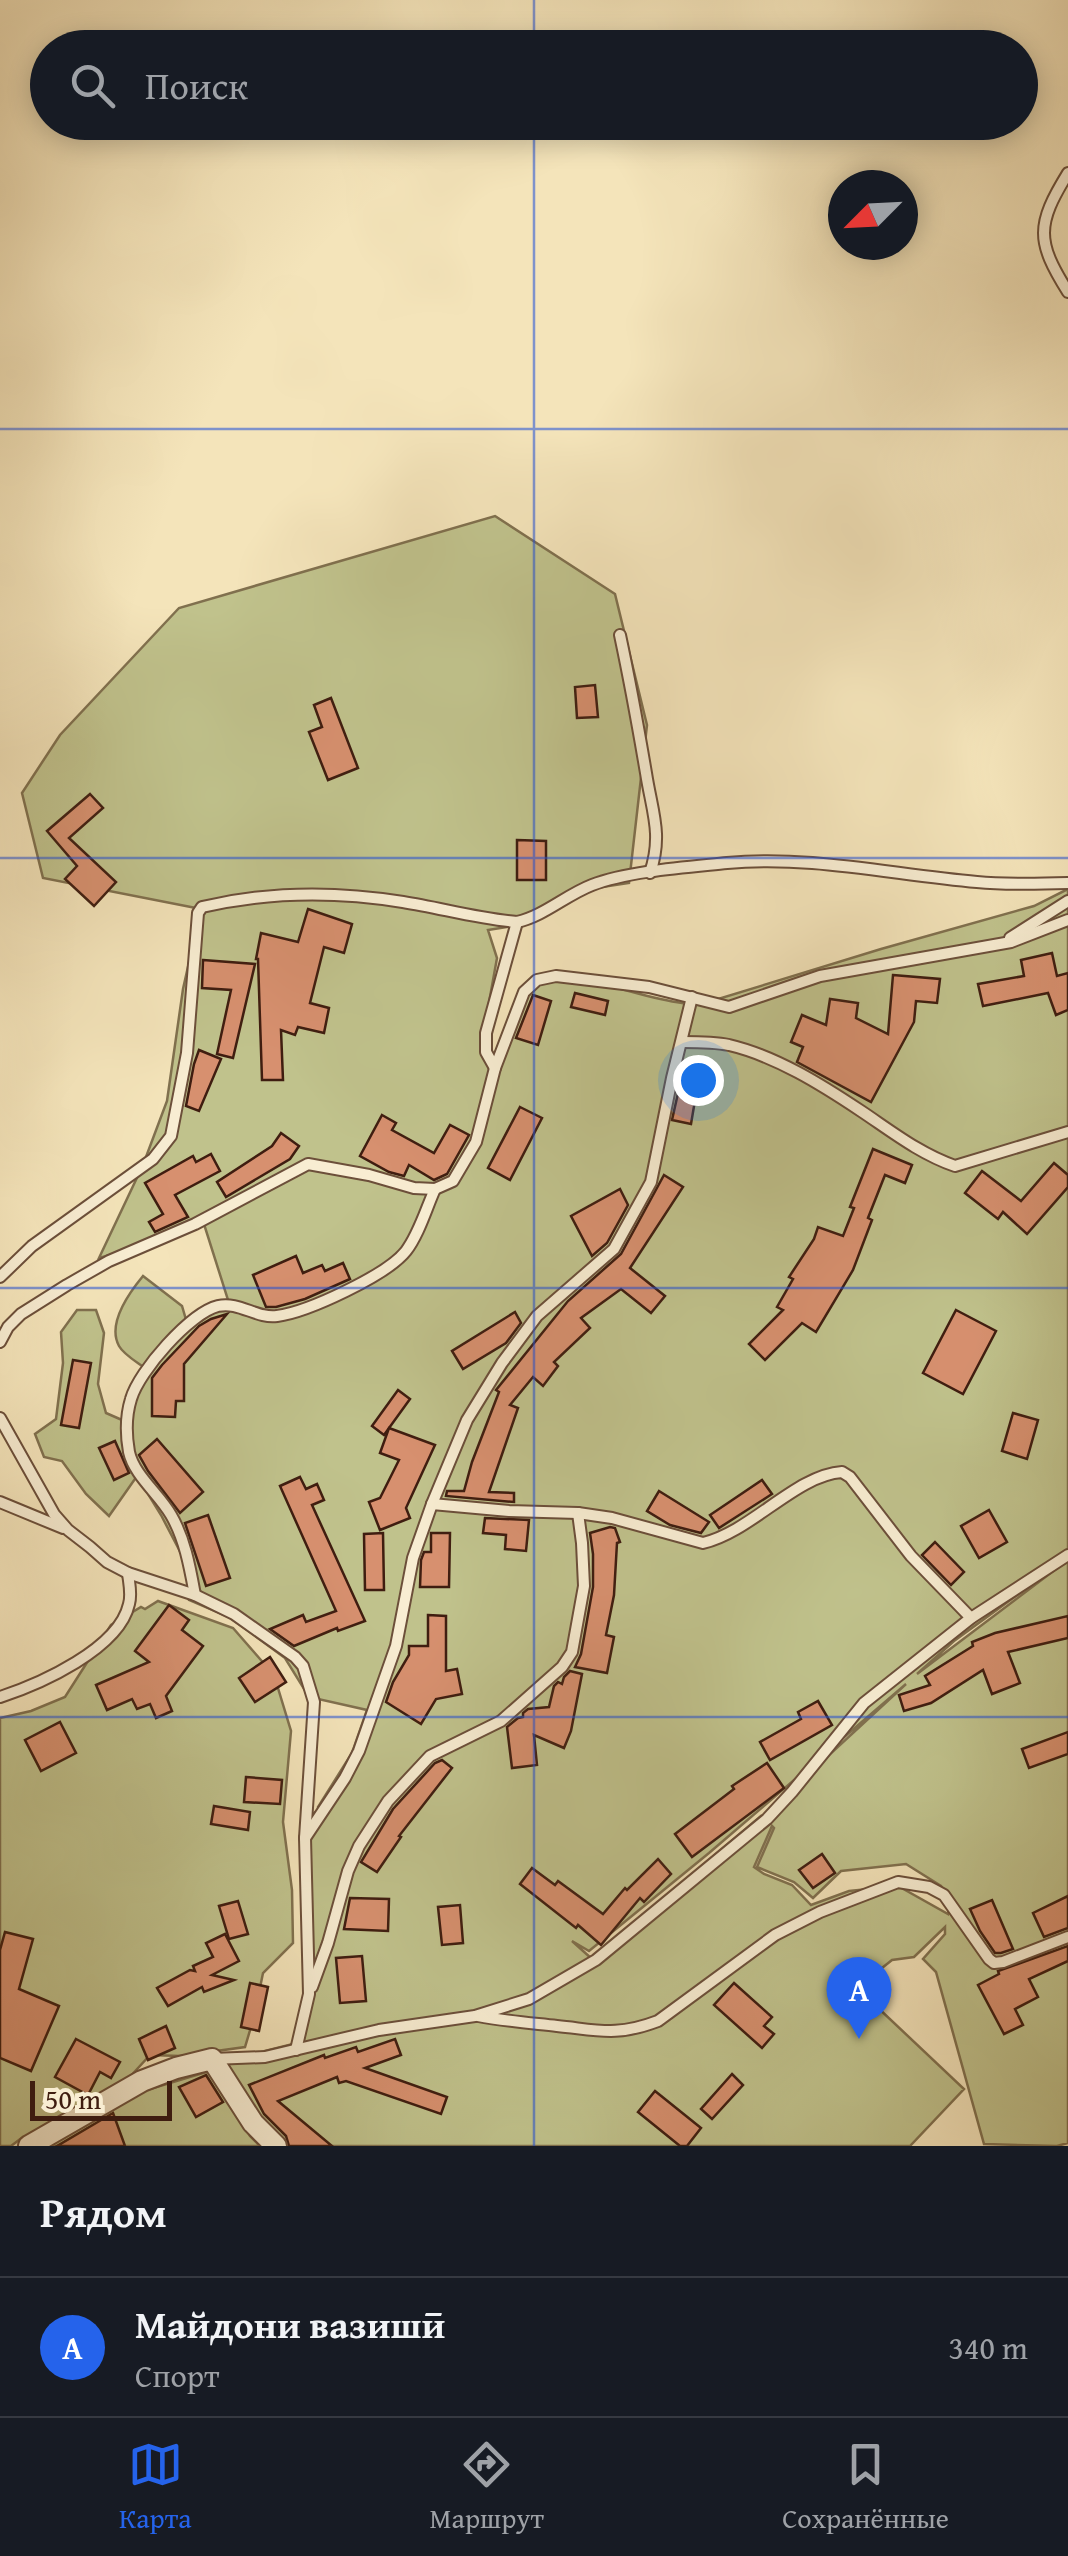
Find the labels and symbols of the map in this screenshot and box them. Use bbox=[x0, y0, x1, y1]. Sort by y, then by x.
north arrow bbox=[828, 170, 918, 260]
your location bbox=[673, 1055, 724, 1106]
pin: A bbox=[826, 1956, 892, 2039]
scale bar bbox=[30, 2076, 172, 2120]

